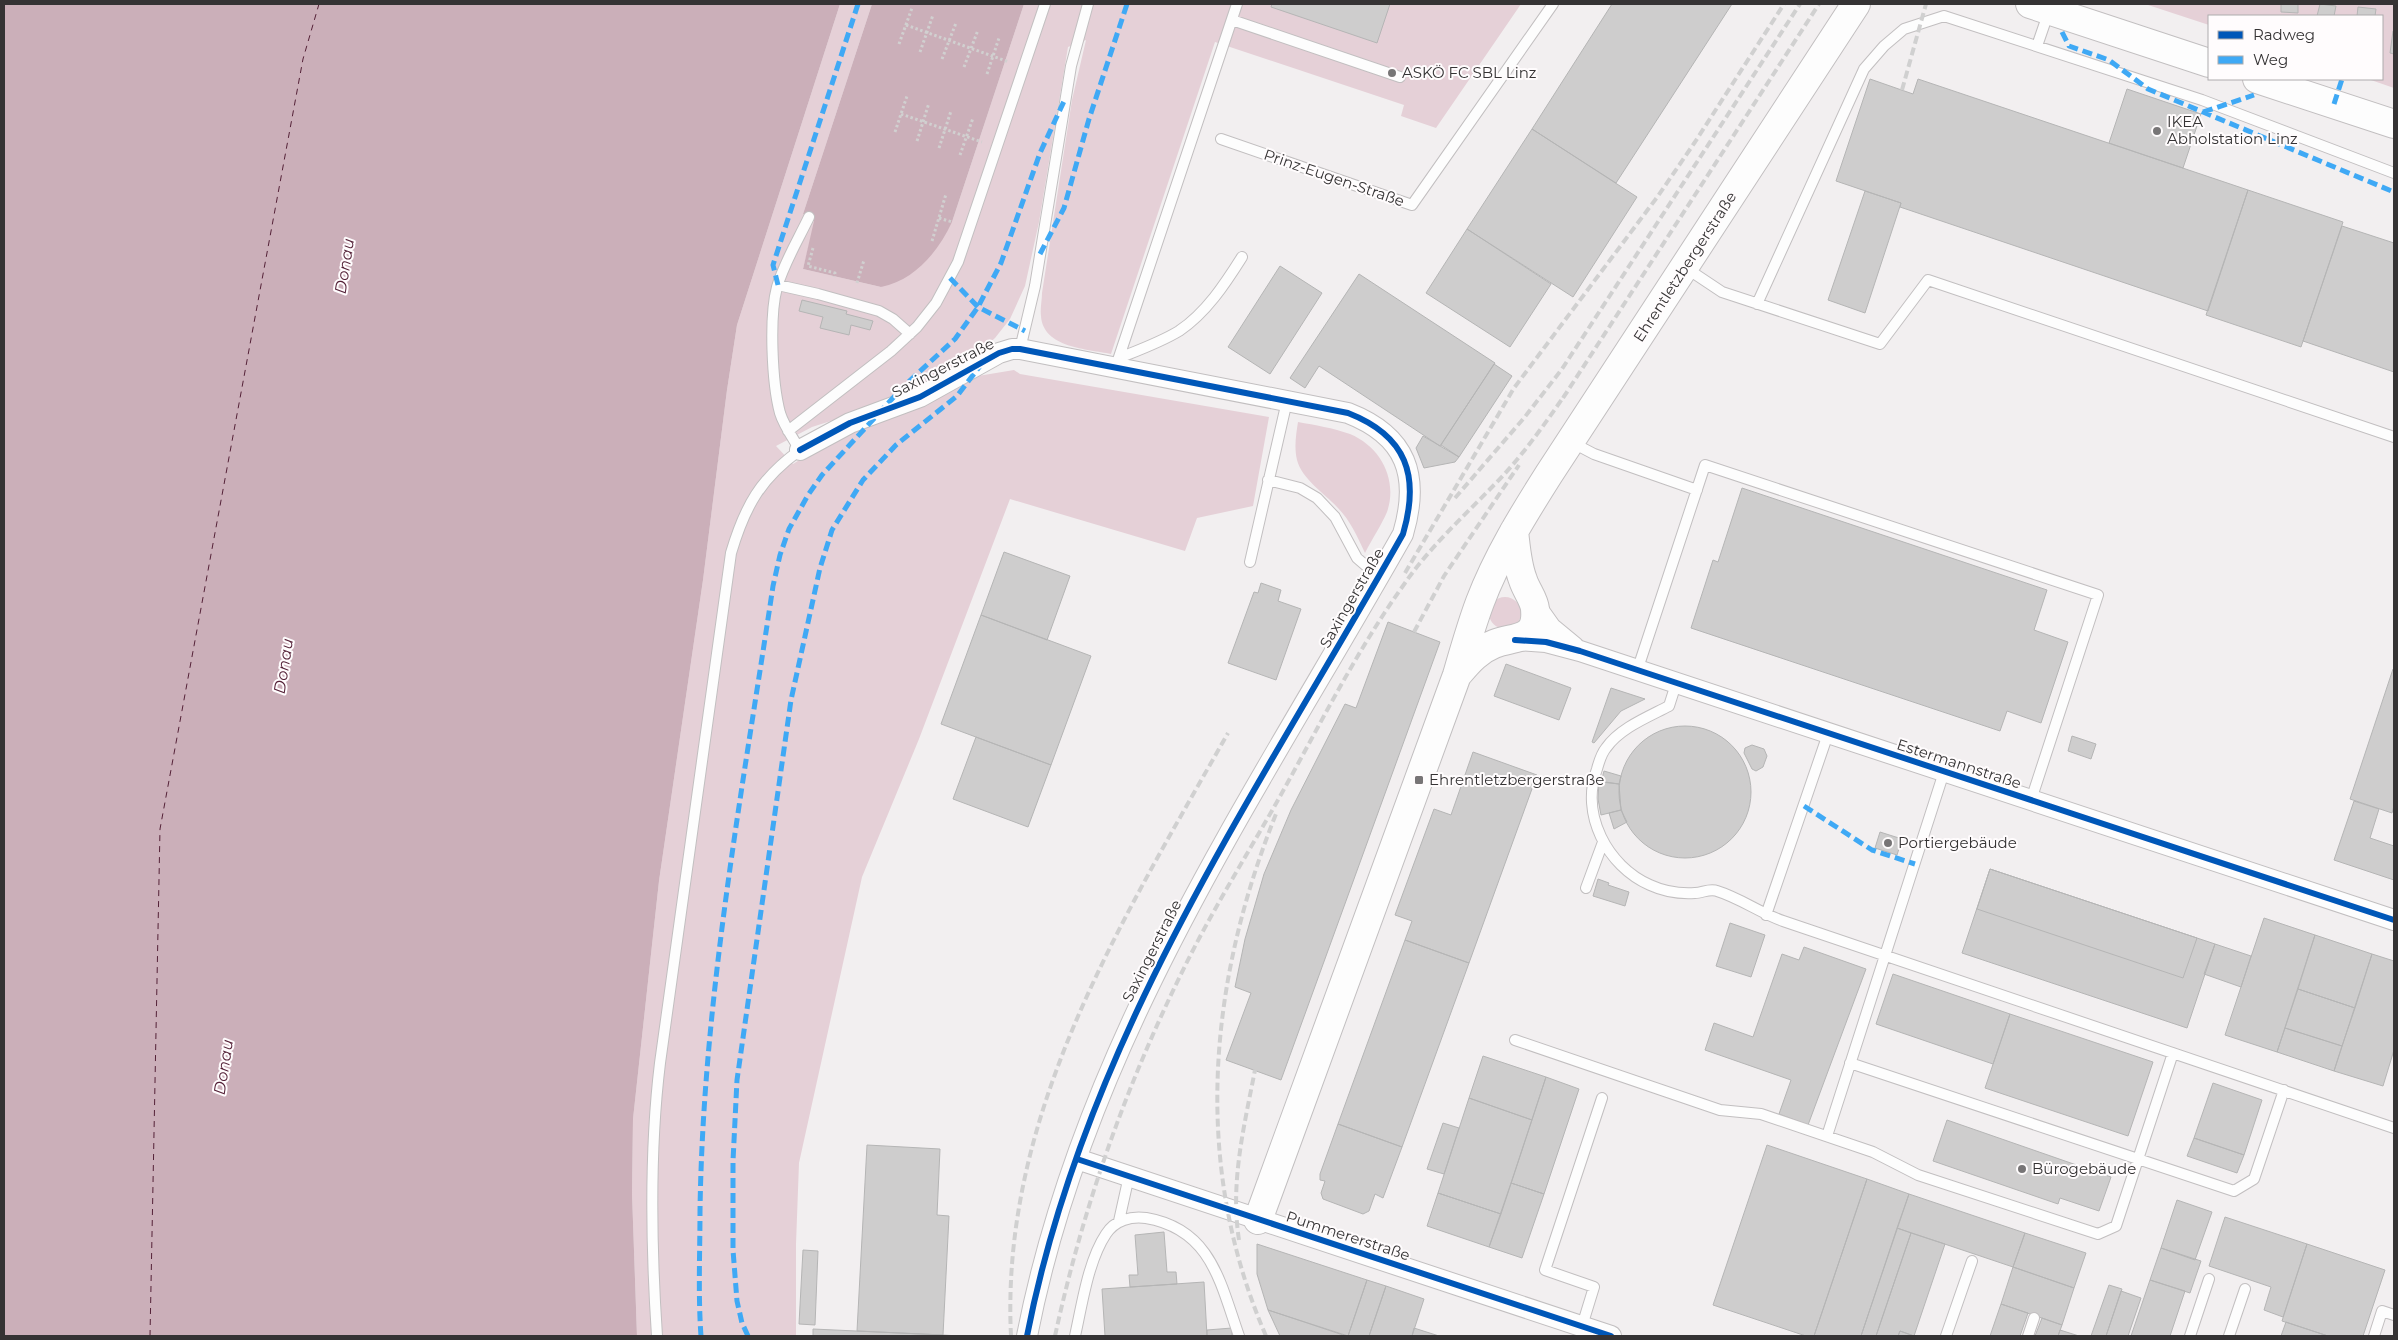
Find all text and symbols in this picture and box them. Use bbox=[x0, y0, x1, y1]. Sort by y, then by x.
legend bbox=[2208, 15, 2383, 80]
text: Radweg bbox=[2253, 25, 2315, 44]
text: Weg bbox=[2253, 50, 2288, 69]
place label: ASKÖ FC SBL Linz bbox=[1402, 63, 1537, 82]
marker: ASKÖ FC SBL Linz bbox=[1386, 67, 1398, 79]
place label: IKEA Abholstation Linz bbox=[2167, 112, 2298, 148]
marker: IKEA Abholstation Linz bbox=[2151, 125, 2163, 137]
street label: Prinz-Eugen-Straße bbox=[1261, 145, 1407, 210]
street label: Ehrentletzbergerstraße bbox=[1629, 188, 1740, 345]
water label: Donau bbox=[331, 237, 358, 295]
street label: Saxingerstraße bbox=[888, 334, 997, 402]
street label: Saxingerstraße bbox=[1315, 544, 1388, 651]
water label: Donau bbox=[270, 637, 297, 695]
street label: Estermannstraße bbox=[1894, 734, 2024, 793]
place label: Ehrentletzbergerstraße bbox=[1429, 770, 1604, 789]
marker: Ehrentletzbergerstraße bbox=[1413, 774, 1425, 786]
place label: Portiergebäude bbox=[1898, 833, 2017, 852]
marker: Portiergebäude bbox=[1882, 837, 1894, 849]
street label: Saxingerstraße bbox=[1118, 896, 1186, 1005]
water label: Donau bbox=[210, 1038, 237, 1096]
place label: Bürogebäude bbox=[2032, 1159, 2136, 1178]
marker: Bürogebäude bbox=[2016, 1163, 2028, 1175]
street label: Pummererstraße bbox=[1284, 1207, 1413, 1265]

